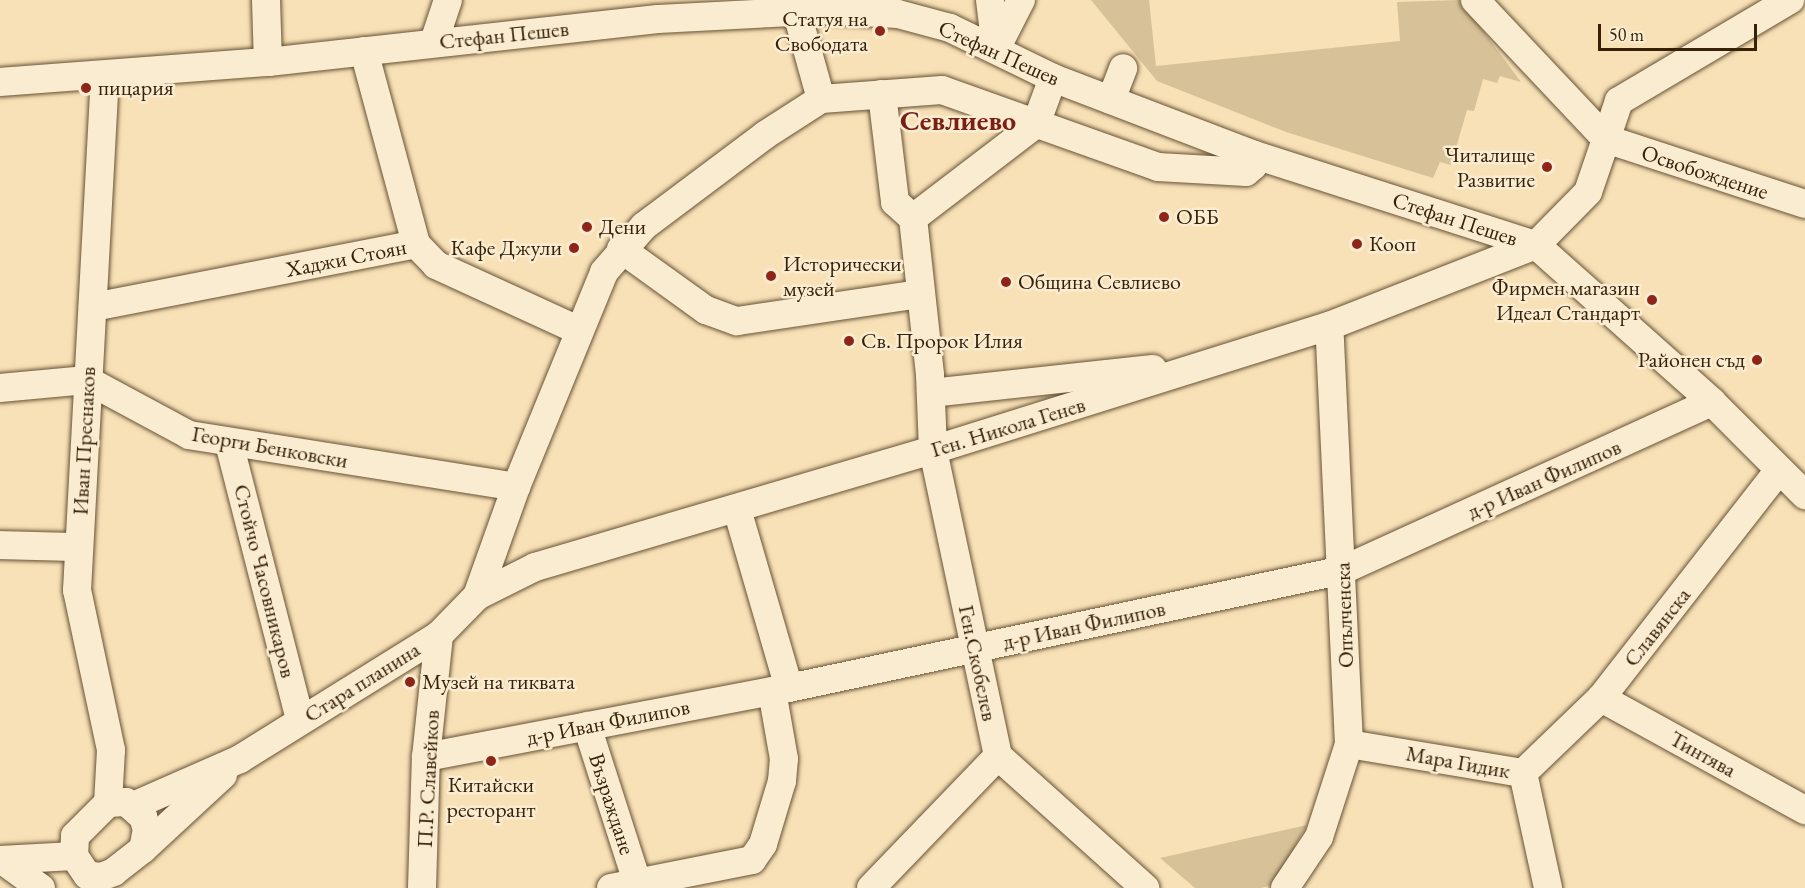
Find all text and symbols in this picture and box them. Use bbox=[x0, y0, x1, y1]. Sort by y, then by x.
place label: Статуя на Свободата bbox=[775, 5, 868, 56]
scale bar bbox=[1601, 12, 1760, 50]
street label: Стефан Пешев bbox=[438, 15, 570, 55]
street label: Стефан Пешев bbox=[934, 15, 1064, 91]
text: 50 m bbox=[1609, 23, 1644, 46]
marker: Статуя на Свободата bbox=[873, 24, 887, 38]
place label: пицария bbox=[98, 75, 174, 101]
marker: пицария bbox=[79, 81, 93, 95]
district label: Севлиево bbox=[900, 103, 1016, 137]
street label: Освобождение bbox=[1638, 139, 1772, 205]
place label: Читалище Развитие bbox=[1445, 141, 1535, 192]
marker: Читалище Развитие bbox=[1540, 160, 1554, 174]
street label: Стефан Пешев bbox=[1389, 186, 1521, 252]
place label: ОББ bbox=[1176, 204, 1219, 230]
marker: ОББ bbox=[1157, 210, 1171, 224]
place label: Дени bbox=[599, 214, 646, 240]
marker: Дени bbox=[580, 220, 594, 234]
place label: Кооп bbox=[1369, 231, 1416, 257]
street label: Хаджи Стоян bbox=[283, 233, 409, 283]
place label: Кафе Джули bbox=[451, 235, 562, 261]
marker: Кооп bbox=[1350, 237, 1364, 251]
marker: Кафе Джули bbox=[567, 241, 581, 255]
place label: Исторически музей bbox=[783, 250, 902, 302]
marker: Исторически музей bbox=[764, 269, 778, 283]
place label: Община Севлиево bbox=[1018, 269, 1181, 295]
place label: Фирмен магазин Идеал Стандарт bbox=[1492, 274, 1640, 326]
marker: Община Севлиево bbox=[999, 275, 1013, 289]
marker: Фирмен магазин Идеал Стандарт bbox=[1645, 293, 1659, 307]
place label: Св. Пророк Илия bbox=[861, 328, 1023, 354]
marker: Св. Пророк Илия bbox=[842, 334, 856, 348]
place label: Районен съд bbox=[1638, 347, 1745, 373]
marker: Районен съд bbox=[1750, 353, 1764, 367]
street label: Иван Преснаков bbox=[67, 366, 101, 516]
street label: Ген. Никола Генев bbox=[928, 391, 1088, 463]
street label: Георги Бенковски bbox=[190, 420, 350, 474]
street label: д-р Иван Филипов bbox=[1463, 433, 1625, 525]
street label: Стойчо Часовникаров bbox=[228, 482, 302, 680]
street label: Опълченска bbox=[1329, 562, 1359, 668]
street label: Славянска bbox=[1618, 582, 1696, 672]
street label: д-р Иван Филипов bbox=[1000, 595, 1168, 655]
street label: Ген.Скобелев bbox=[953, 603, 1003, 723]
street label: Стара планина bbox=[299, 636, 425, 728]
place label: Музей на тиквата bbox=[422, 669, 575, 695]
marker: Музей на тиквата bbox=[403, 675, 417, 689]
street label: д-р Иван Филипов bbox=[524, 693, 692, 751]
street label: П.Р. Славейков bbox=[411, 709, 445, 849]
street label: Тинтява bbox=[1665, 725, 1741, 783]
street label: Мара Гидик bbox=[1404, 740, 1512, 784]
street label: Възраждане bbox=[583, 750, 641, 858]
marker: Китайски ресторант bbox=[484, 754, 498, 768]
place label: Китайски ресторант bbox=[447, 771, 535, 822]

